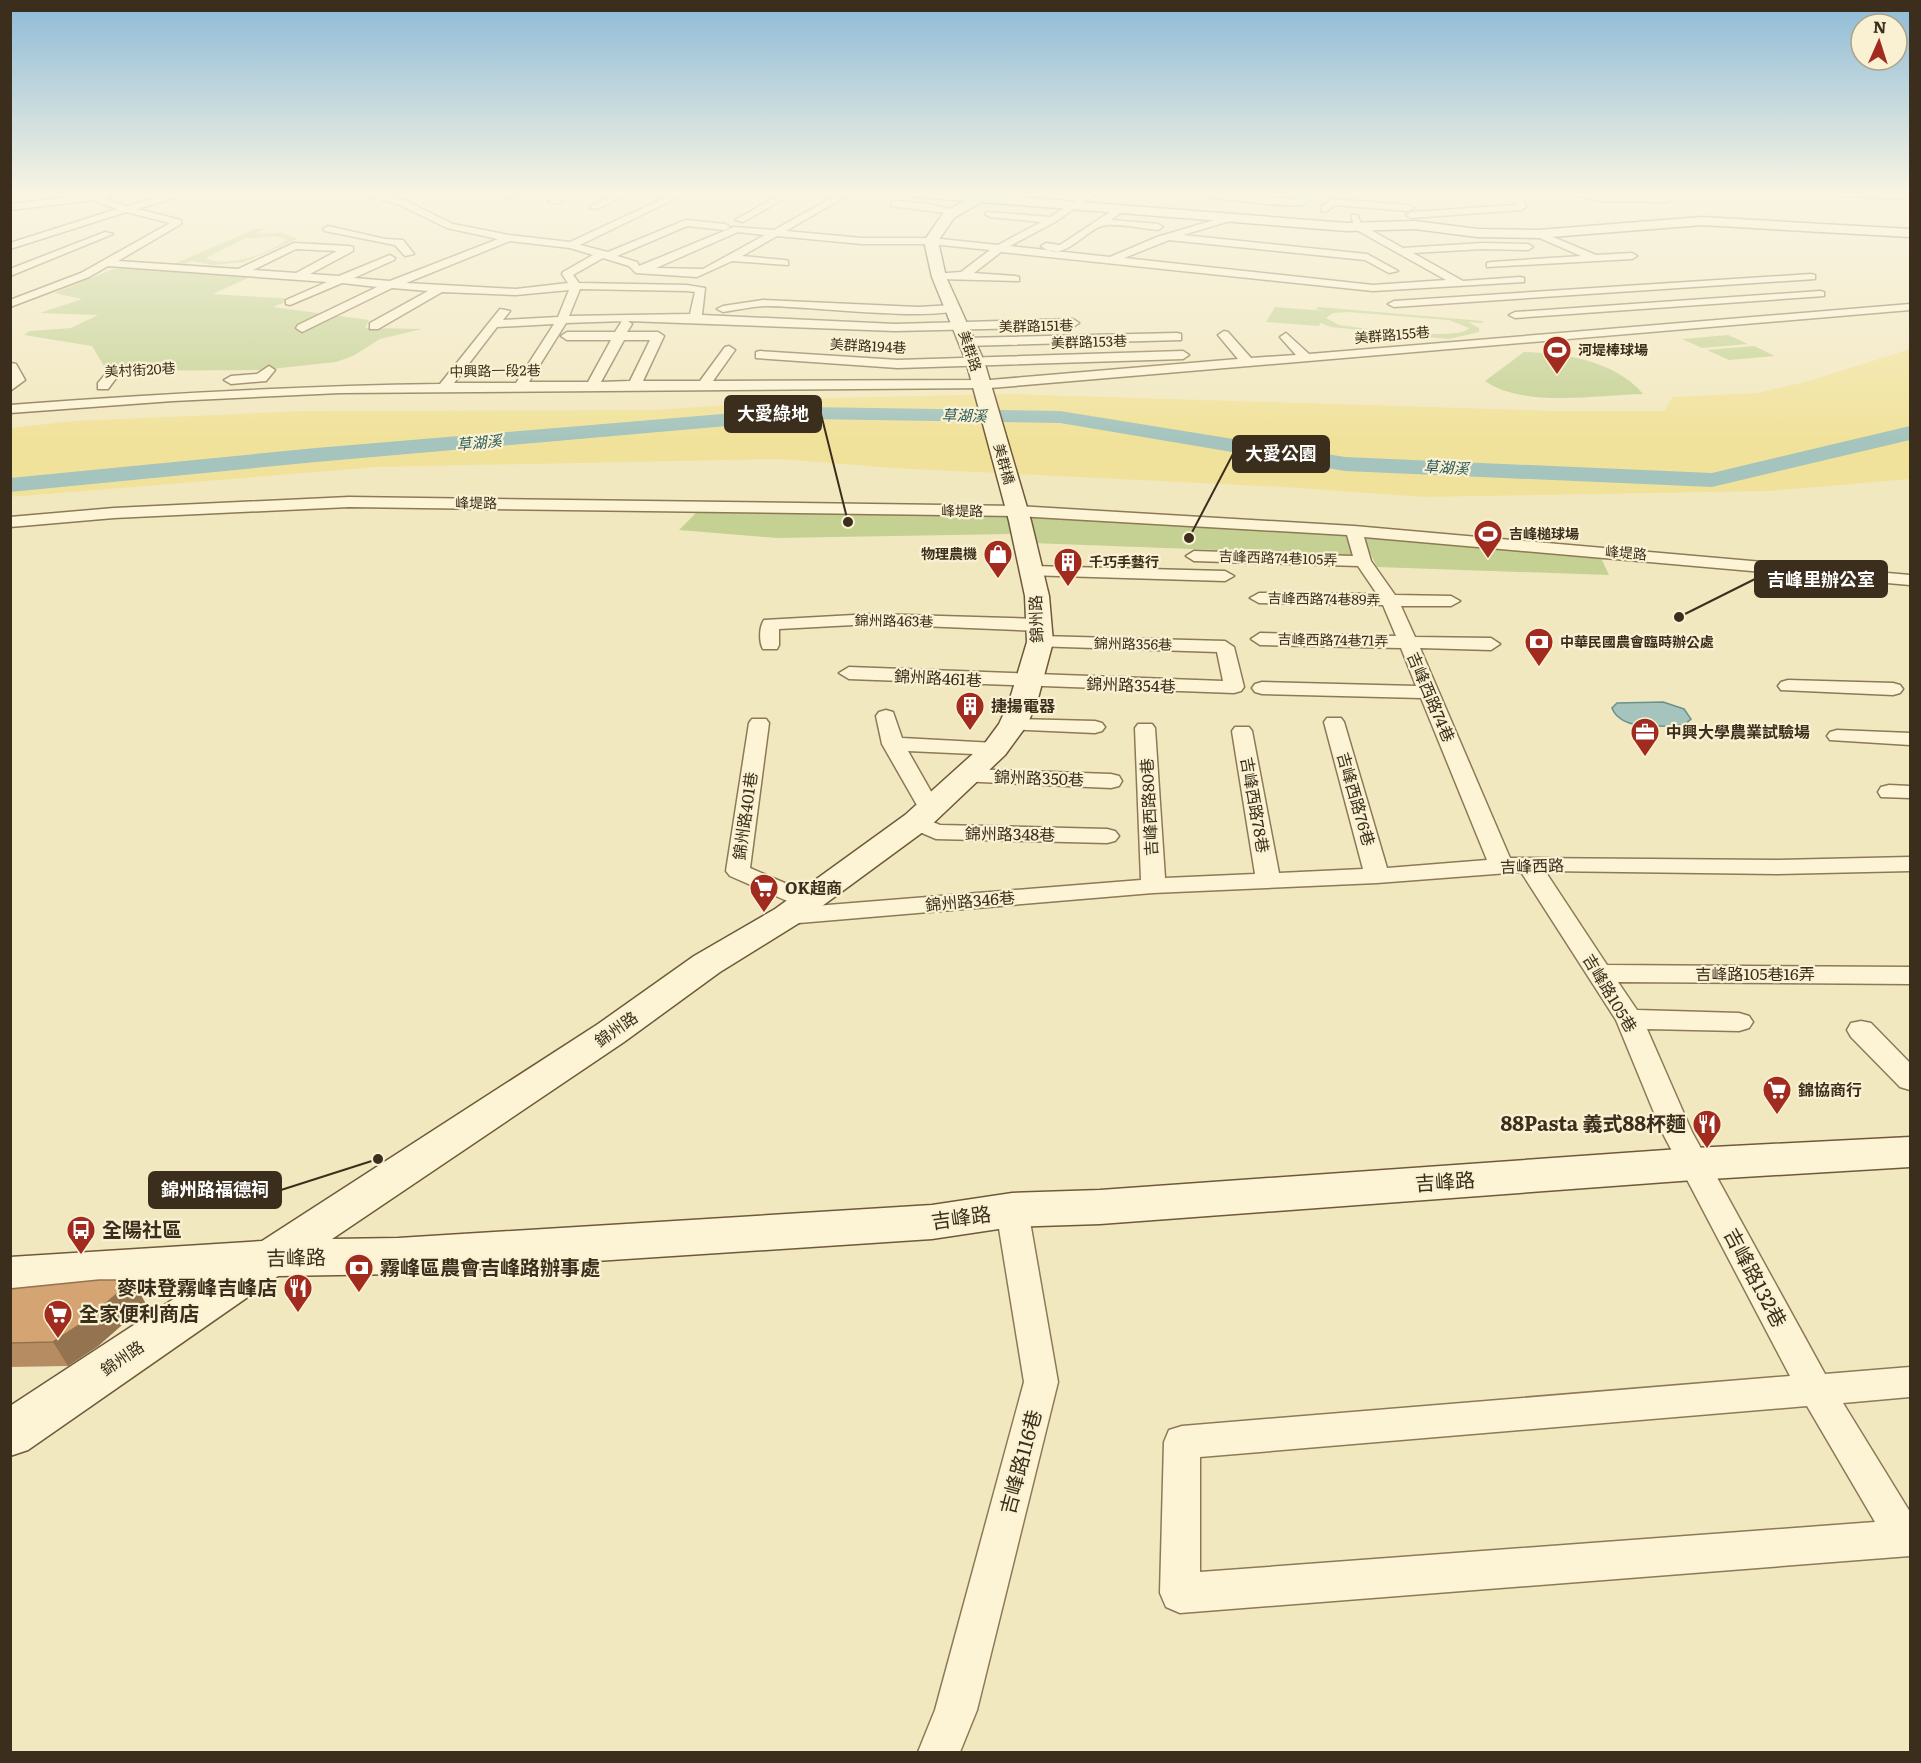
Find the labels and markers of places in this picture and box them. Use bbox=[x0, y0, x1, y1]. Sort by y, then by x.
sports icon: 河堤棒球場 bbox=[1541, 334, 1573, 376]
place label: 河堤棒球場 bbox=[1578, 339, 1648, 359]
callout: 大愛綠地 bbox=[725, 396, 821, 432]
callout: 大愛公園 bbox=[1233, 436, 1329, 472]
sports icon: 吉峰槌球場 bbox=[1472, 518, 1504, 560]
place label: 吉峰槌球場 bbox=[1509, 523, 1579, 543]
shop icon: 物理農機 bbox=[982, 538, 1014, 580]
place label: 物理農機 bbox=[921, 543, 977, 563]
building icon: 千巧手藝行 bbox=[1052, 546, 1084, 588]
place label: 千巧手藝行 bbox=[1089, 551, 1159, 571]
callout: 吉峰里辦公室 bbox=[1755, 561, 1887, 597]
bank icon: 中華民國農會臨時辦公處 bbox=[1523, 626, 1555, 668]
place label: 中華民國農會臨時辦公處 bbox=[1560, 631, 1714, 651]
building icon: 捷揚電器 bbox=[954, 690, 986, 732]
place label: 捷揚電器 bbox=[991, 693, 1055, 717]
office icon: 中興大學農業試驗場 bbox=[1629, 716, 1661, 758]
place label: 中興大學農業試驗場 bbox=[1666, 719, 1810, 743]
supermarket icon: OK超商 bbox=[748, 872, 780, 914]
place label: OK超商 bbox=[785, 875, 842, 899]
supermarket icon: 錦協商行 bbox=[1761, 1074, 1793, 1116]
place label: 錦協商行 bbox=[1798, 1077, 1862, 1101]
place label: 88Pasta 義式88杯麵 bbox=[1500, 1107, 1686, 1137]
restaurant icon: 88Pasta 義式88杯麵 bbox=[1691, 1108, 1723, 1150]
callout: 錦州路福德祠 bbox=[149, 1172, 281, 1208]
place label: 全陽社區 bbox=[102, 1213, 182, 1243]
bus stop icon: 全陽社區 bbox=[65, 1214, 97, 1256]
place label: 霧峰區農會吉峰路辦事處 bbox=[380, 1251, 600, 1281]
bank icon: 霧峰區農會吉峰路辦事處 bbox=[343, 1252, 375, 1294]
place label: 麥味登霧峰吉峰店 bbox=[117, 1271, 277, 1301]
restaurant icon: 麥味登霧峰吉峰店 bbox=[282, 1272, 314, 1314]
place label: 全家便利商店 bbox=[79, 1297, 199, 1327]
supermarket icon: 全家便利商店 bbox=[42, 1298, 74, 1340]

